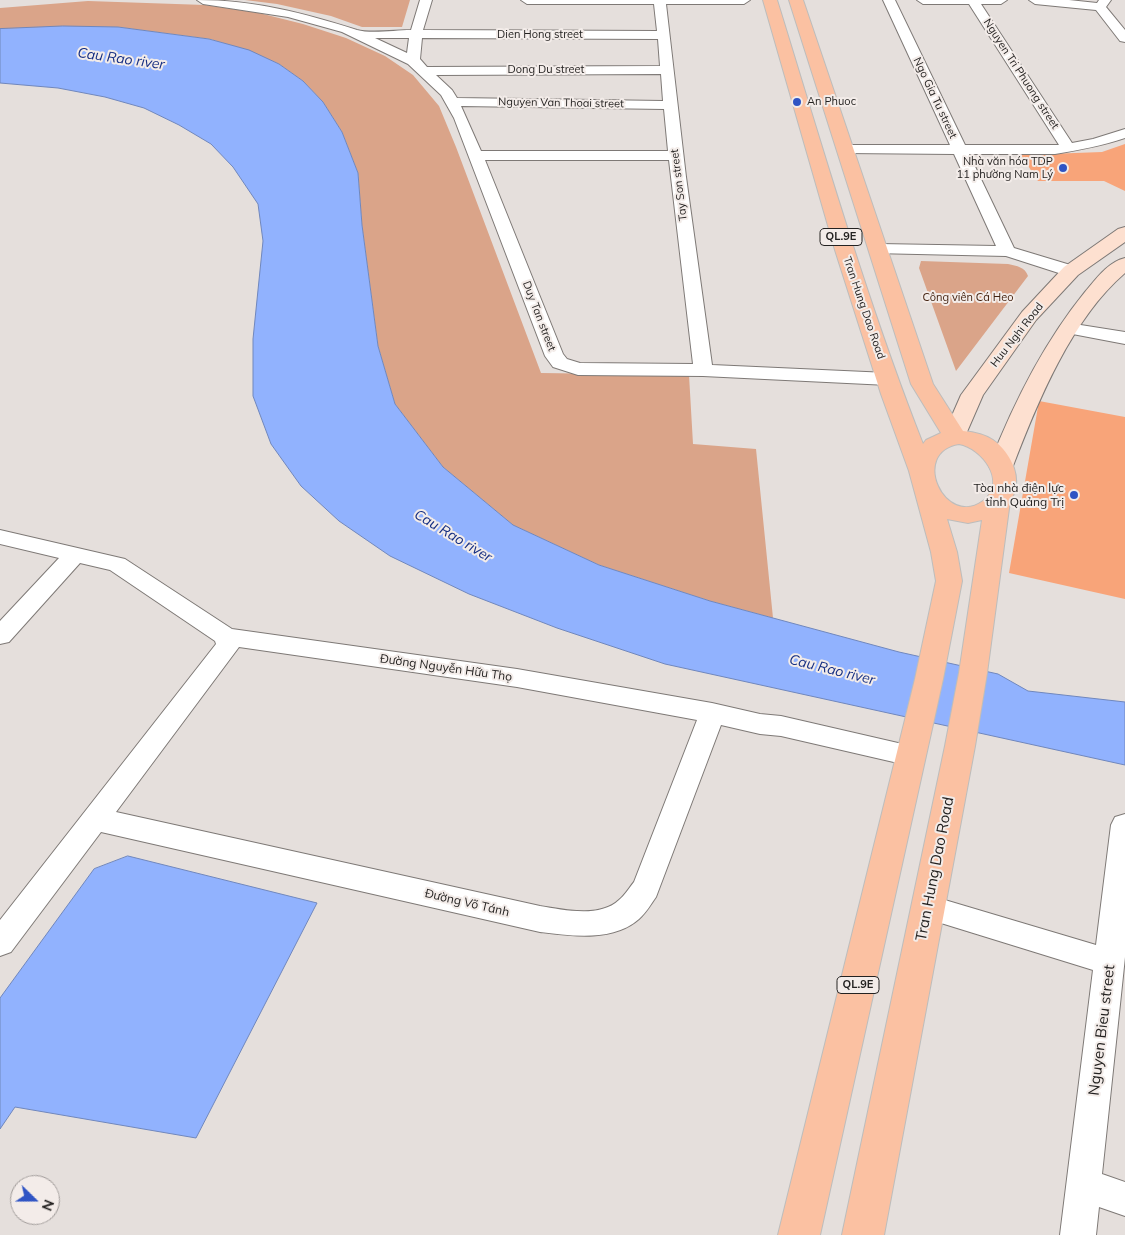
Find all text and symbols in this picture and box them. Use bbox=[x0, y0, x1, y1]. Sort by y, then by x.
street label: Nguyen Tri Phuong street bbox=[980, 16, 1062, 132]
street label: Dien Hong street bbox=[497, 28, 583, 42]
water label: Cau Rao river bbox=[76, 45, 166, 73]
street label: Ngo Gia Tu street bbox=[910, 55, 960, 141]
street label: Dong Du street bbox=[508, 63, 584, 77]
street label: Nguyen Van Thoai street bbox=[498, 95, 624, 111]
place label: An Phuoc bbox=[807, 95, 856, 109]
marker: An Phuoc bbox=[791, 96, 803, 108]
street label: Tay Son street bbox=[668, 148, 690, 222]
place label: Nhà văn hóa TDP 11 phường Nam Lý bbox=[957, 155, 1053, 181]
marker: Nhà văn hóa TDP 11 phường Nam Lý bbox=[1057, 162, 1069, 174]
road number: QL.9E bbox=[820, 228, 862, 246]
street label: Tran Hung Dao Road bbox=[840, 255, 888, 361]
street label: Duy Tan street bbox=[520, 279, 558, 353]
park label: Công viên Cá Heo bbox=[923, 291, 1013, 305]
street label: Huu Nghi Road bbox=[988, 300, 1046, 370]
place label: Tòa nhà điện lực tỉnh Quảng Trị bbox=[974, 481, 1064, 509]
marker: Tòa nhà điện lực tỉnh Quảng Trị bbox=[1068, 489, 1080, 501]
water label: Cau Rao river bbox=[411, 506, 495, 566]
water label: Cau Rao river bbox=[787, 651, 877, 689]
street label: Đường Nguyễn Hữu Thọ bbox=[379, 652, 513, 684]
street label: Tran Hung Dao Road bbox=[912, 795, 958, 943]
street label: Đường Võ Tánh bbox=[423, 886, 511, 920]
street label: Nguyen Bieu street bbox=[1085, 964, 1119, 1096]
road number: QL.9E bbox=[837, 976, 879, 994]
north arrow bbox=[10, 1175, 60, 1225]
text: N bbox=[38, 1197, 58, 1214]

